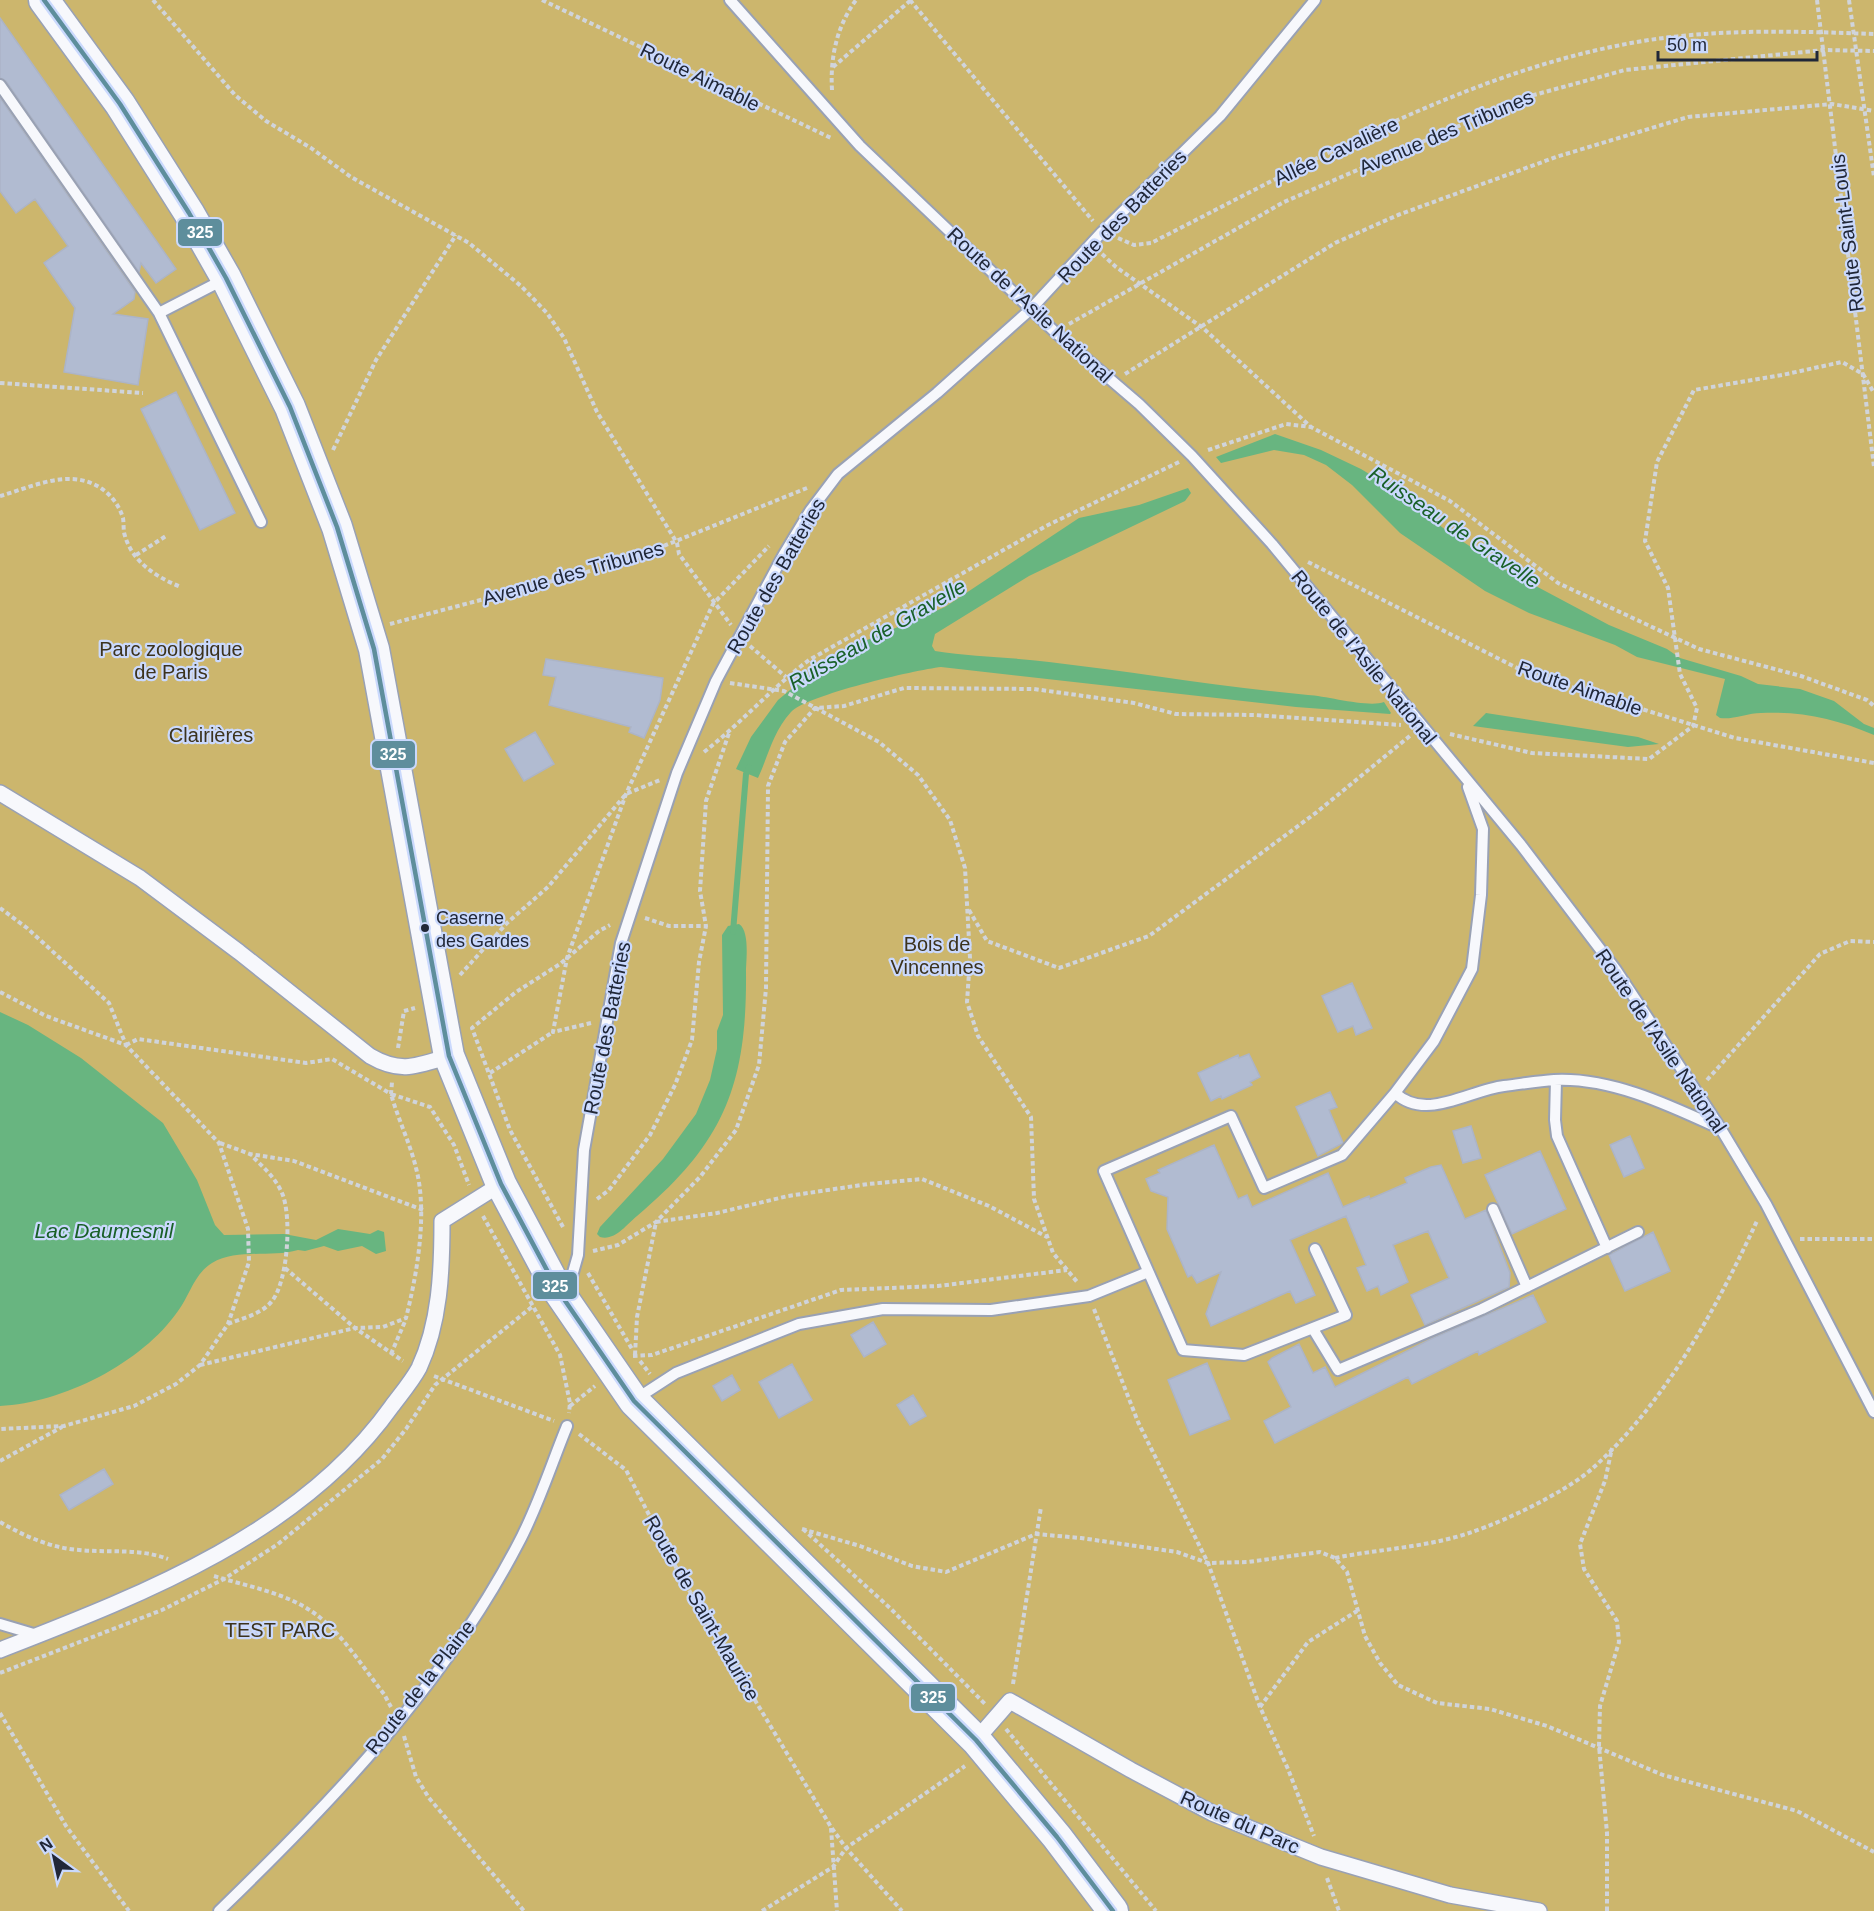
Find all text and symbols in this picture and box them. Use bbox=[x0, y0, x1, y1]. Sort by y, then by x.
scale bar bbox=[1658, 24, 1817, 62]
text: 50 m bbox=[1667, 35, 1707, 55]
street label: Route Aimable bbox=[637, 39, 763, 115]
street label: Avenue des Tribunes bbox=[1355, 85, 1537, 179]
street label: Allée Cavalière bbox=[1270, 113, 1402, 189]
street label: Route des Batteries bbox=[1053, 145, 1191, 287]
street label: Route Saint-Louis bbox=[1826, 153, 1868, 313]
line badge: 325 bbox=[177, 218, 223, 247]
street label: Route de l'Asile National bbox=[943, 223, 1117, 387]
text: 325 bbox=[187, 224, 213, 241]
water label: Ruisseau de Gravelle bbox=[1365, 461, 1545, 593]
street label: Route des Batteries bbox=[723, 494, 829, 658]
street label: Avenue des Tribunes bbox=[480, 537, 666, 609]
street label: Route de l'Asile National bbox=[1287, 566, 1441, 748]
water label: Ruisseau de Gravelle bbox=[784, 574, 970, 694]
park label: Parc zoologique de Paris bbox=[99, 638, 243, 683]
street label: Route Aimable bbox=[1515, 656, 1645, 720]
park label: Clairières bbox=[169, 724, 253, 746]
line badge: 325 bbox=[371, 740, 416, 769]
text: 325 bbox=[380, 746, 406, 763]
place label: Caserne des Gardes bbox=[436, 908, 529, 951]
marker: Caserne des Gardes bbox=[419, 922, 431, 934]
park label: Bois de Vincennes bbox=[890, 933, 984, 978]
street label: Route des Batteries bbox=[579, 940, 635, 1116]
street label: Route de l'Asile National bbox=[1591, 945, 1731, 1137]
water label: Lac Daumesnil bbox=[35, 1219, 175, 1242]
line badge: 325 bbox=[532, 1271, 578, 1300]
text: 325 bbox=[542, 1278, 568, 1295]
street label: Route de Saint-Maurice bbox=[640, 1512, 764, 1704]
street label: Route de la Plaine bbox=[361, 1616, 479, 1758]
park label: TEST PARC bbox=[225, 1619, 335, 1641]
line badge: 325 bbox=[910, 1683, 956, 1712]
text: 325 bbox=[920, 1689, 946, 1706]
street label: Route du Parc bbox=[1177, 1786, 1303, 1858]
north arrow bbox=[24, 1827, 84, 1887]
text: N bbox=[37, 1835, 56, 1855]

